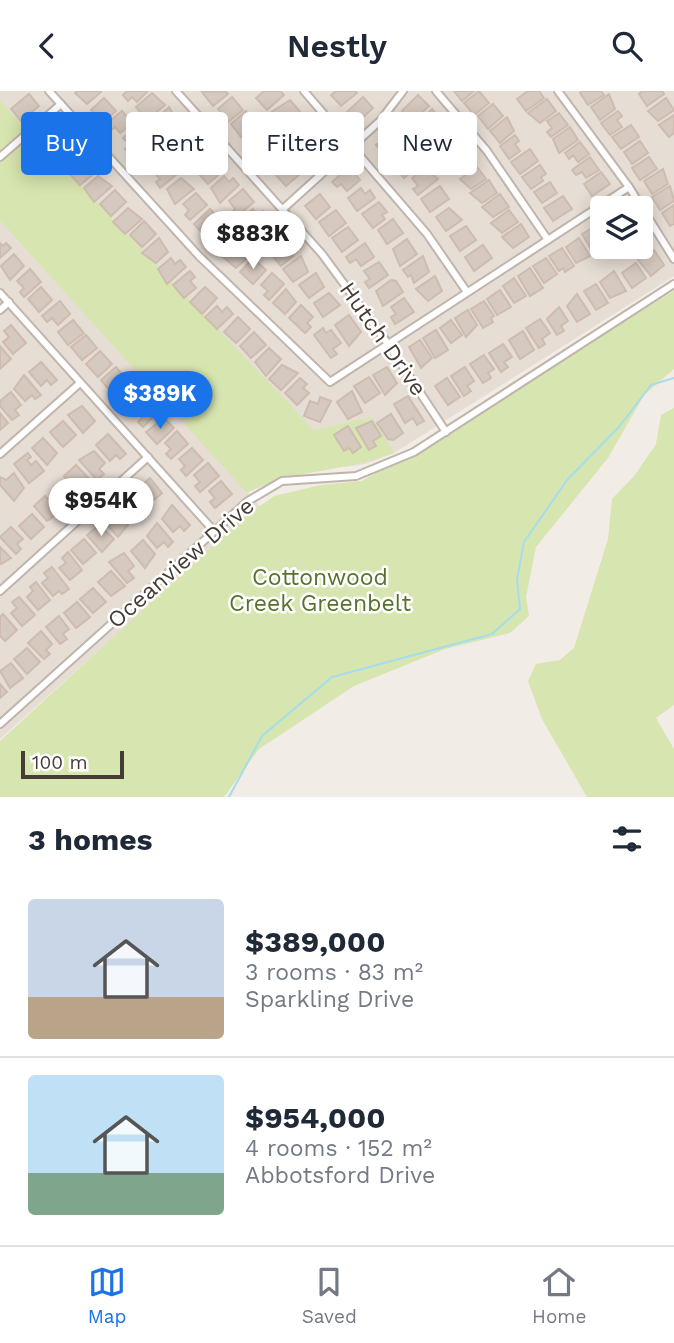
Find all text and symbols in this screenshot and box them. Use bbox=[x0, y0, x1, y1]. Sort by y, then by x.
icon: back bbox=[28, 27, 66, 65]
text: Nestly bbox=[287, 27, 387, 65]
icon: search bbox=[608, 27, 646, 65]
chip: Buy bbox=[21, 112, 112, 175]
chip: Rent bbox=[126, 112, 228, 175]
chip: Filters bbox=[242, 112, 364, 175]
chip: New bbox=[378, 112, 477, 175]
map controls bbox=[590, 196, 653, 259]
button: layers bbox=[590, 196, 653, 259]
pin: $883K bbox=[204, 211, 302, 271]
text: $883K bbox=[217, 220, 289, 247]
street label: Hutch Drive bbox=[334, 277, 432, 401]
pin: $389K bbox=[111, 371, 209, 431]
text: $389K bbox=[124, 380, 196, 407]
pin: $954K bbox=[52, 479, 150, 538]
text: $954K bbox=[65, 487, 137, 514]
street label: Oceanview Drive bbox=[102, 492, 260, 634]
park label: Cottonwood Creek Greenbelt bbox=[229, 564, 411, 617]
scale bar bbox=[21, 748, 124, 780]
text: 100 m bbox=[32, 751, 88, 774]
icon: filters bbox=[608, 820, 646, 858]
text: 3 homes bbox=[28, 822, 153, 857]
text: $389,000 bbox=[245, 924, 386, 959]
icon: home bbox=[84, 927, 168, 1011]
text: 3 rooms · 83 m² bbox=[245, 959, 423, 986]
text: Sparkling Drive bbox=[245, 986, 414, 1013]
text: $954,000 bbox=[245, 1100, 386, 1135]
icon: home bbox=[84, 1103, 168, 1187]
text: 4 rooms · 152 m² bbox=[245, 1135, 432, 1162]
text: Abbotsford Drive bbox=[245, 1162, 435, 1189]
tab: Map bbox=[88, 1263, 126, 1328]
tab: Saved bbox=[302, 1263, 357, 1328]
tab: Home bbox=[532, 1263, 586, 1328]

